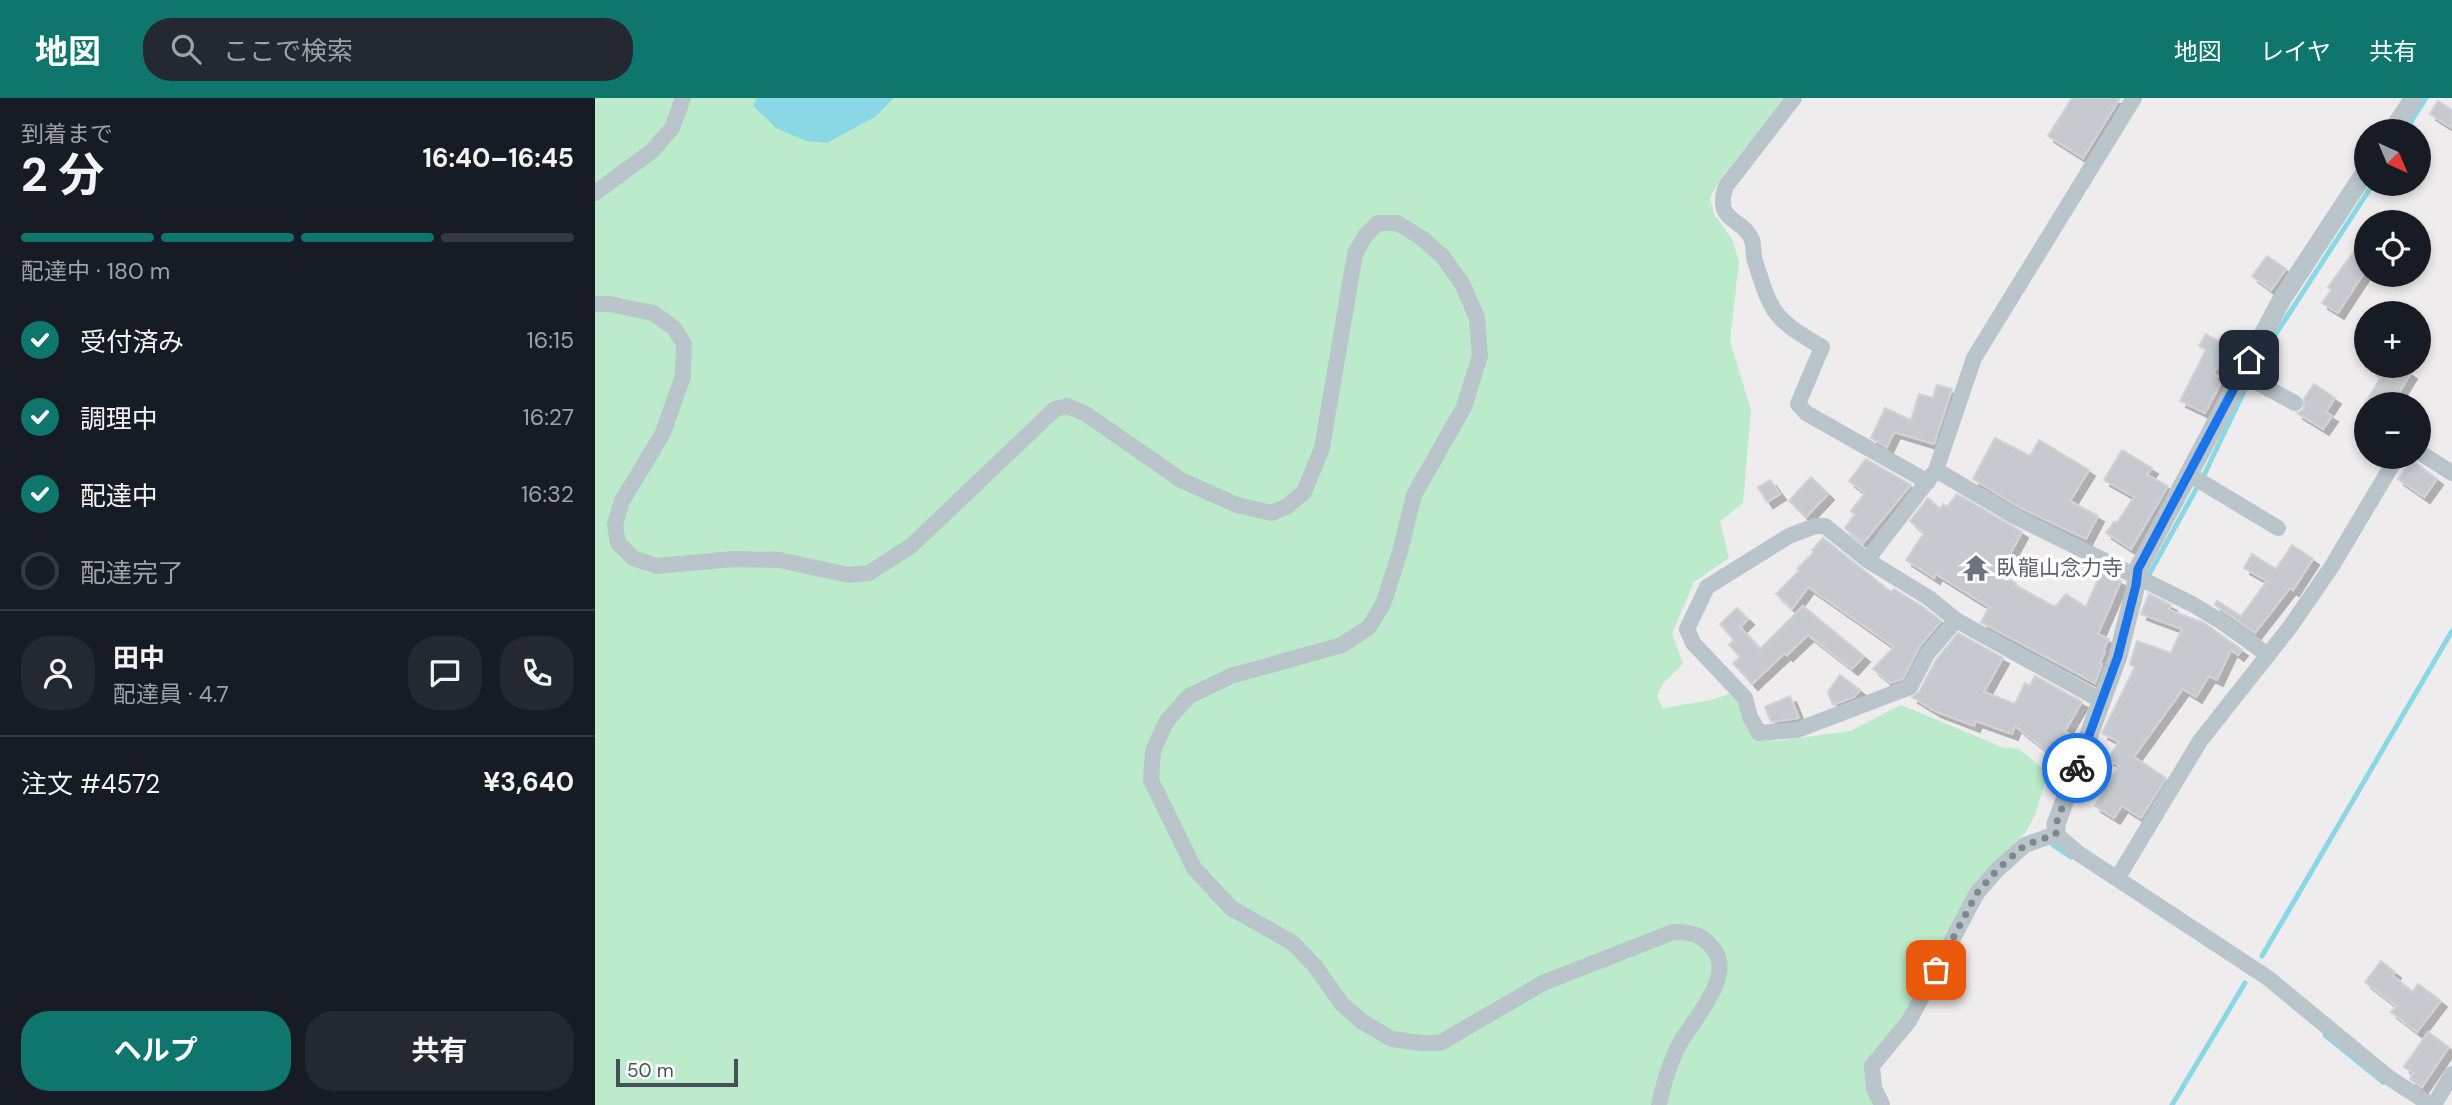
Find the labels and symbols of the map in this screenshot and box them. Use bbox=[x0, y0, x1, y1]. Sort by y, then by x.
north arrow bbox=[2354, 119, 2431, 196]
pin bbox=[2219, 330, 2279, 390]
temple icon: 臥龍山念力寺 bbox=[1961, 553, 1991, 583]
place label: 臥龍山念力寺 bbox=[1997, 554, 2123, 582]
courier bbox=[2042, 733, 2112, 803]
pin bbox=[1906, 940, 1966, 1000]
scale bar bbox=[616, 1056, 739, 1088]

